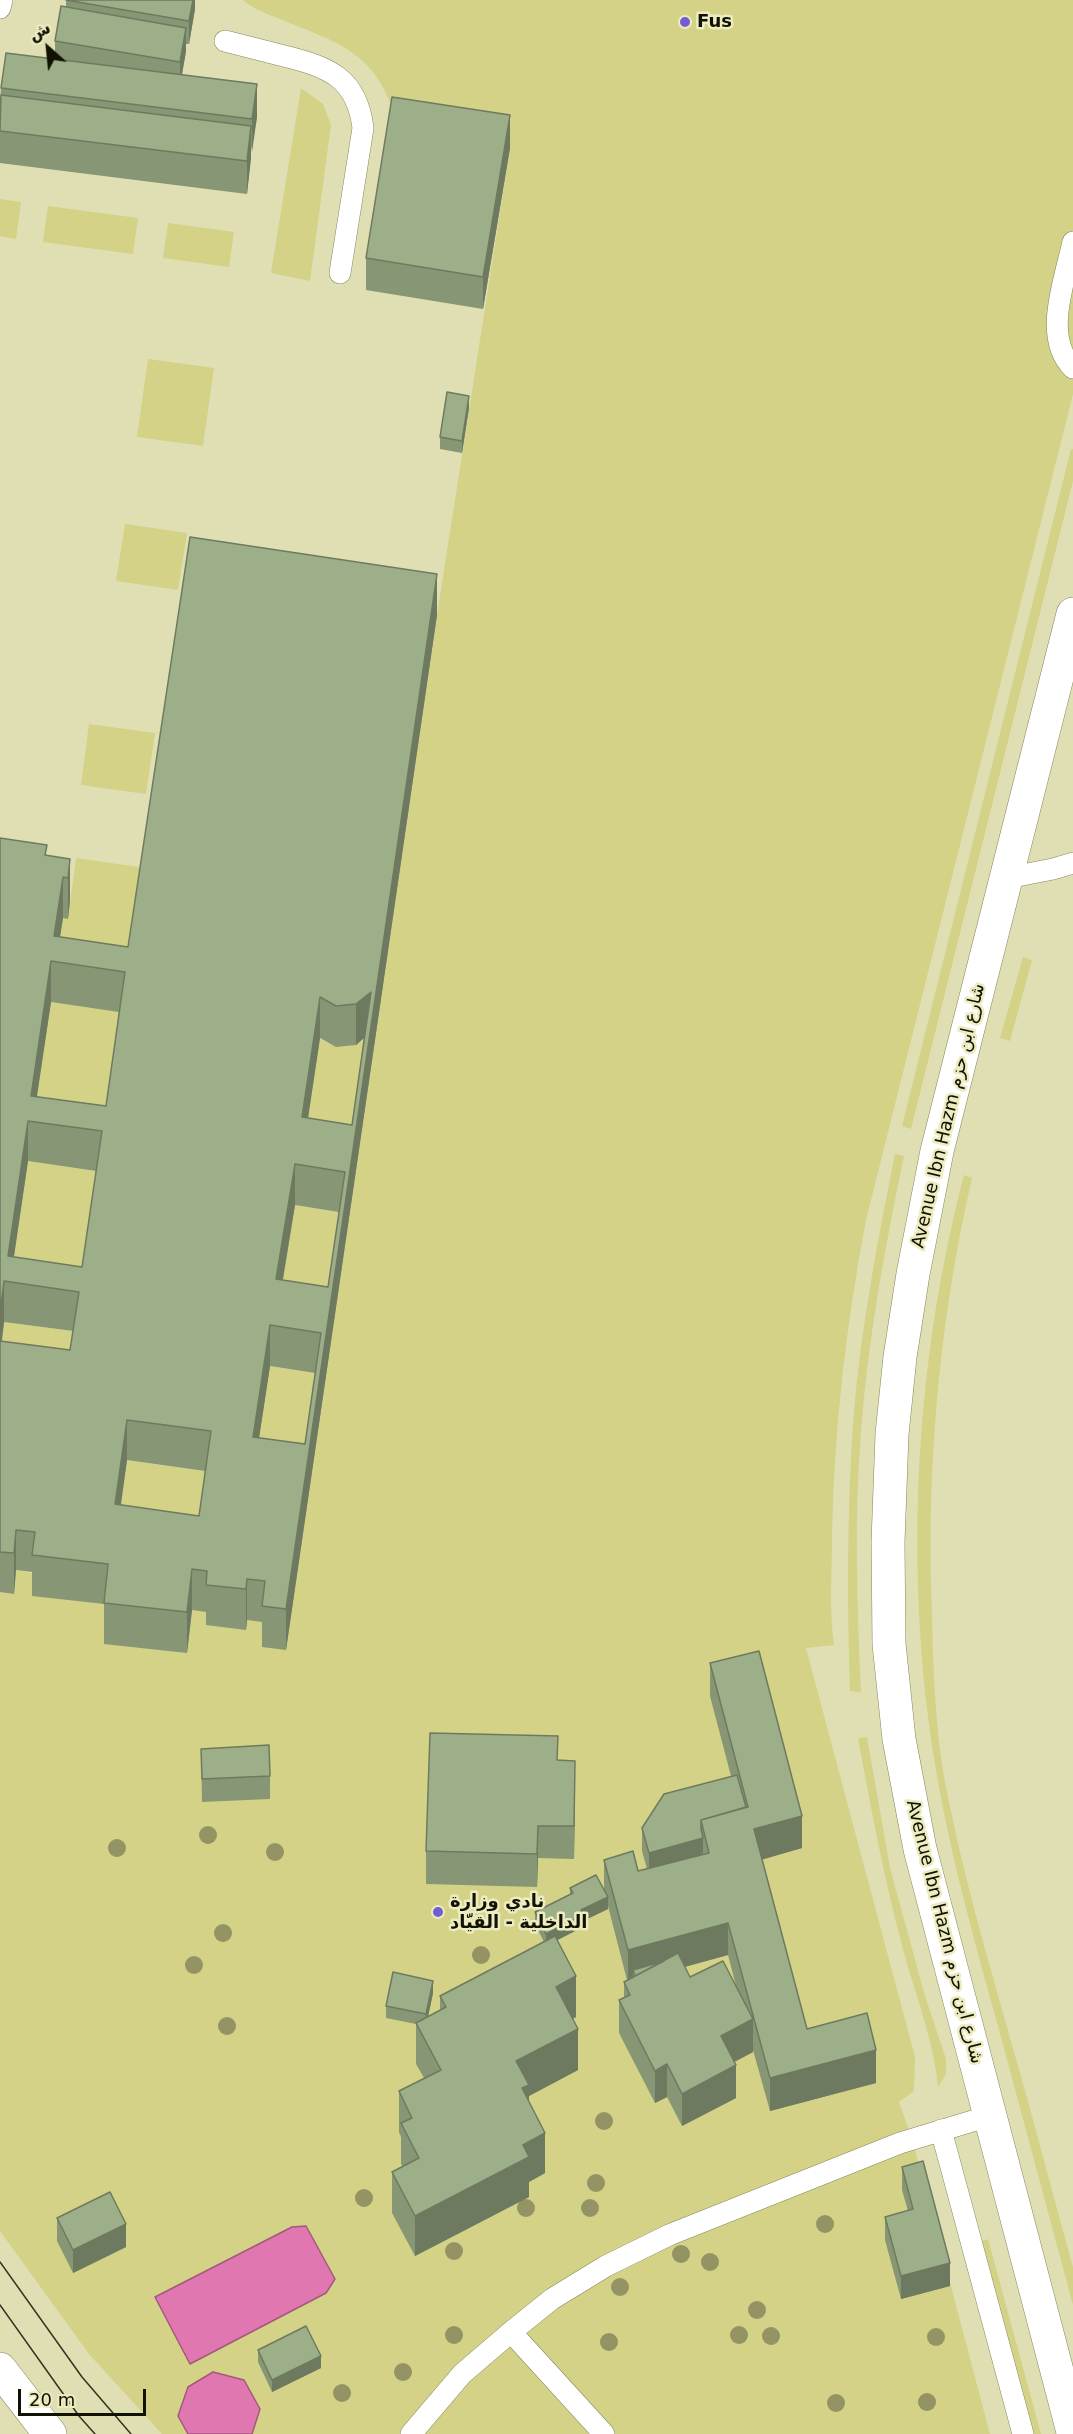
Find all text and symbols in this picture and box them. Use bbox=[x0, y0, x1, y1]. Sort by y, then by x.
place label: Fus bbox=[697, 11, 732, 33]
marker: Fus bbox=[678, 15, 692, 29]
north arrow bbox=[18, 18, 78, 78]
text: ش bbox=[25, 18, 54, 45]
street label: Avenue Ibn Hazm شارع ابن حزم bbox=[908, 981, 990, 1251]
street label: Avenue Ibn Hazm شارع ابن حزم bbox=[901, 1798, 987, 2066]
place label: نادي وزارة الداخلية - القيّاد bbox=[450, 1891, 587, 1934]
marker: نادي وزارة الداخلية - القيّاد bbox=[431, 1905, 445, 1919]
scale bar bbox=[21, 2377, 148, 2415]
text: 20 m bbox=[29, 2389, 75, 2410]

